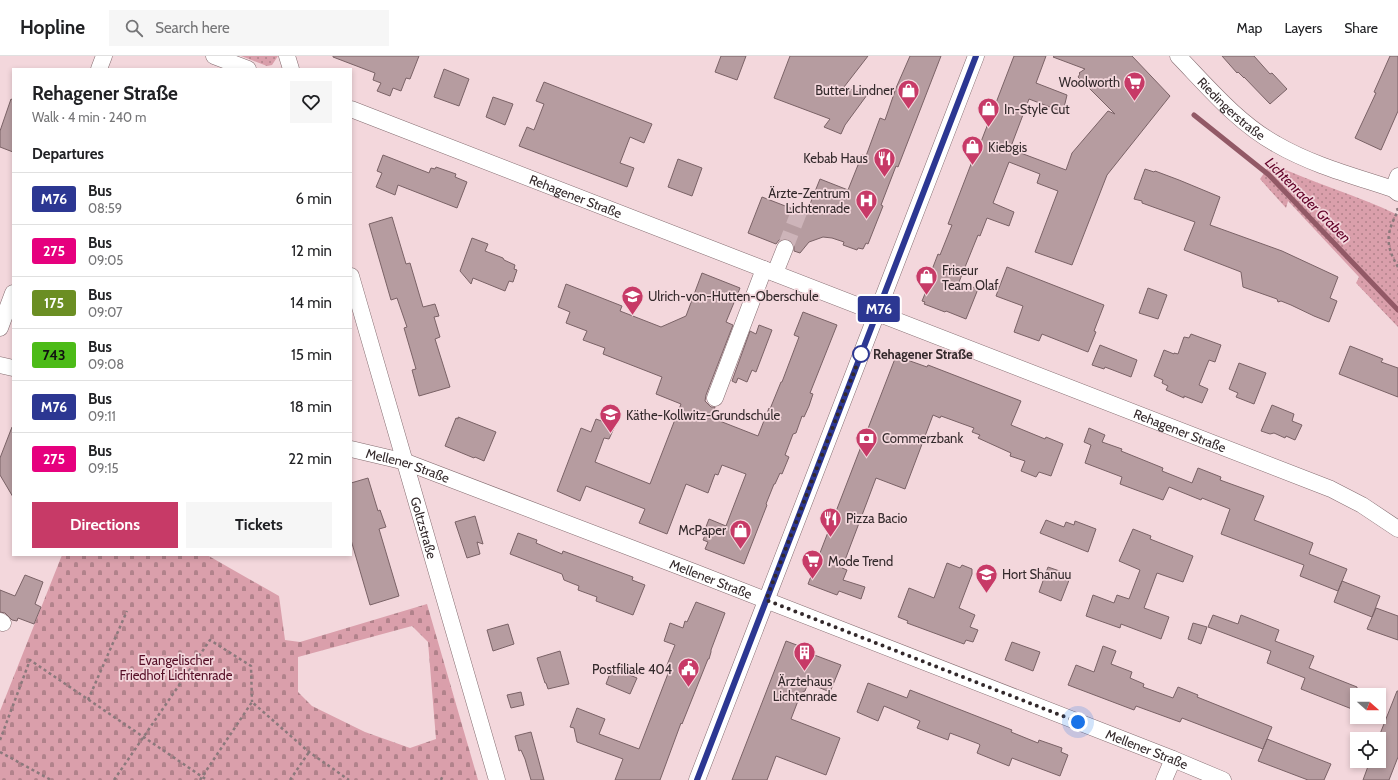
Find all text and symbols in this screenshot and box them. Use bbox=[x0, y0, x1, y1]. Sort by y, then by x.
search box bbox=[109, 10, 389, 46]
text: Hopline bbox=[20, 16, 85, 39]
icon: search bbox=[123, 17, 145, 39]
text: Search here bbox=[155, 19, 230, 37]
text: Map bbox=[1237, 19, 1262, 37]
text: Layers bbox=[1284, 19, 1322, 37]
text: Share bbox=[1344, 19, 1378, 37]
supermarket icon: Woolworth bbox=[1122, 69, 1148, 102]
place label: Woolworth bbox=[1059, 74, 1120, 90]
street label: Riedingerstraße bbox=[1194, 74, 1269, 143]
shop icon: Butter Lindner bbox=[896, 77, 922, 110]
button: heart bbox=[290, 81, 332, 123]
text: Rehagener Straße bbox=[32, 82, 178, 105]
place label: Butter Lindner bbox=[815, 82, 895, 98]
shop icon: In-Style Cut bbox=[976, 96, 1002, 129]
place label: In-Style Cut bbox=[1004, 101, 1070, 117]
text: Walk · 4 min · 240 m bbox=[32, 109, 146, 125]
shop icon: Kiebgis bbox=[960, 134, 986, 167]
place label: Kiebgis bbox=[988, 139, 1028, 155]
text: Departures bbox=[32, 145, 104, 163]
restaurant icon: Kebab Haus bbox=[871, 145, 897, 178]
place label: Kebab Haus bbox=[803, 150, 869, 166]
water label: Lichtenrader Graben bbox=[1261, 153, 1355, 247]
street label: Rehagener Straße bbox=[527, 171, 625, 221]
text: Bus bbox=[88, 182, 112, 200]
place label: Ärzte-Zentrum Lichtenrade bbox=[768, 185, 850, 216]
hospital icon: Ärzte-Zentrum Lichtenrade bbox=[853, 187, 879, 220]
text: M76 bbox=[41, 190, 67, 208]
text: 6 min bbox=[295, 190, 332, 208]
text: 08:59 bbox=[88, 200, 122, 216]
text: Bus bbox=[88, 234, 112, 252]
text: 275 bbox=[43, 242, 65, 260]
text: 12 min bbox=[291, 242, 332, 260]
text: 09:05 bbox=[88, 252, 123, 268]
place label: Friseur Team Olaf bbox=[942, 262, 999, 293]
shop icon: Friseur Team Olaf bbox=[913, 264, 939, 297]
school or university icon: Ulrich-von-Hutten-Oberschule bbox=[620, 283, 646, 316]
text: Bus bbox=[88, 286, 112, 304]
place label: Ulrich-von-Hutten-Oberschule bbox=[648, 288, 819, 304]
text: 175 bbox=[44, 294, 64, 312]
text: 14 min bbox=[290, 294, 332, 312]
line badge: M76 bbox=[856, 296, 902, 322]
text: M76 bbox=[866, 300, 892, 318]
text: 09:07 bbox=[88, 304, 123, 320]
text: Bus bbox=[88, 338, 112, 356]
marker: Rehagener Straße bbox=[852, 345, 870, 363]
text: 743 bbox=[43, 346, 65, 364]
text: 15 min bbox=[291, 346, 332, 364]
place label: Rehagener Straße bbox=[873, 346, 973, 362]
text: 09:08 bbox=[88, 356, 124, 372]
text: Bus bbox=[88, 390, 112, 408]
text: M76 bbox=[41, 398, 67, 416]
text: 18 min bbox=[290, 398, 332, 416]
school or university icon: Käthe-Kollwitz-Grundschule bbox=[597, 402, 623, 435]
street label: Rehagener Straße bbox=[1131, 405, 1229, 456]
place label: Käthe-Kollwitz-Grundschule bbox=[626, 407, 780, 423]
text: 09:11 bbox=[88, 408, 116, 424]
bank icon: Commerzbank bbox=[853, 425, 879, 458]
place label: Commerzbank bbox=[882, 430, 963, 446]
text: Bus bbox=[88, 442, 112, 460]
street label: Mellener Straße bbox=[364, 445, 452, 486]
text: 275 bbox=[43, 450, 65, 468]
text: 22 min bbox=[288, 450, 332, 468]
text: 09:15 bbox=[88, 460, 118, 476]
street label: Goltzstraße bbox=[407, 495, 441, 561]
button: Directions bbox=[32, 502, 178, 548]
button: Tickets bbox=[186, 502, 332, 548]
restaurant icon: Pizza Bacio bbox=[817, 505, 843, 538]
place label: Pizza Bacio bbox=[846, 510, 907, 526]
shop icon: McPaper bbox=[728, 517, 754, 550]
place label: McPaper bbox=[678, 522, 727, 538]
supermarket icon: Mode Trend bbox=[800, 548, 826, 581]
place label: Mode Trend bbox=[828, 553, 893, 569]
street label: Mellener Straße bbox=[668, 555, 755, 602]
school or university icon: Hort Shanuu bbox=[973, 561, 999, 594]
place label: Hort Shanuu bbox=[1002, 566, 1071, 582]
building icon: Ärztehaus Lichtenrade bbox=[792, 640, 818, 673]
park label: Evangelischer Friedhof Lichtenrade bbox=[120, 652, 233, 683]
public building icon: Postfiliale 404 bbox=[675, 656, 701, 689]
place label: Postfiliale 404 bbox=[592, 661, 672, 677]
place label: Ärztehaus Lichtenrade bbox=[773, 673, 838, 704]
north arrow bbox=[1350, 688, 1386, 724]
map controls bbox=[1350, 688, 1386, 768]
your location bbox=[1068, 712, 1088, 732]
street label: Mellener Straße bbox=[1103, 726, 1191, 773]
button: locate bbox=[1350, 732, 1386, 768]

